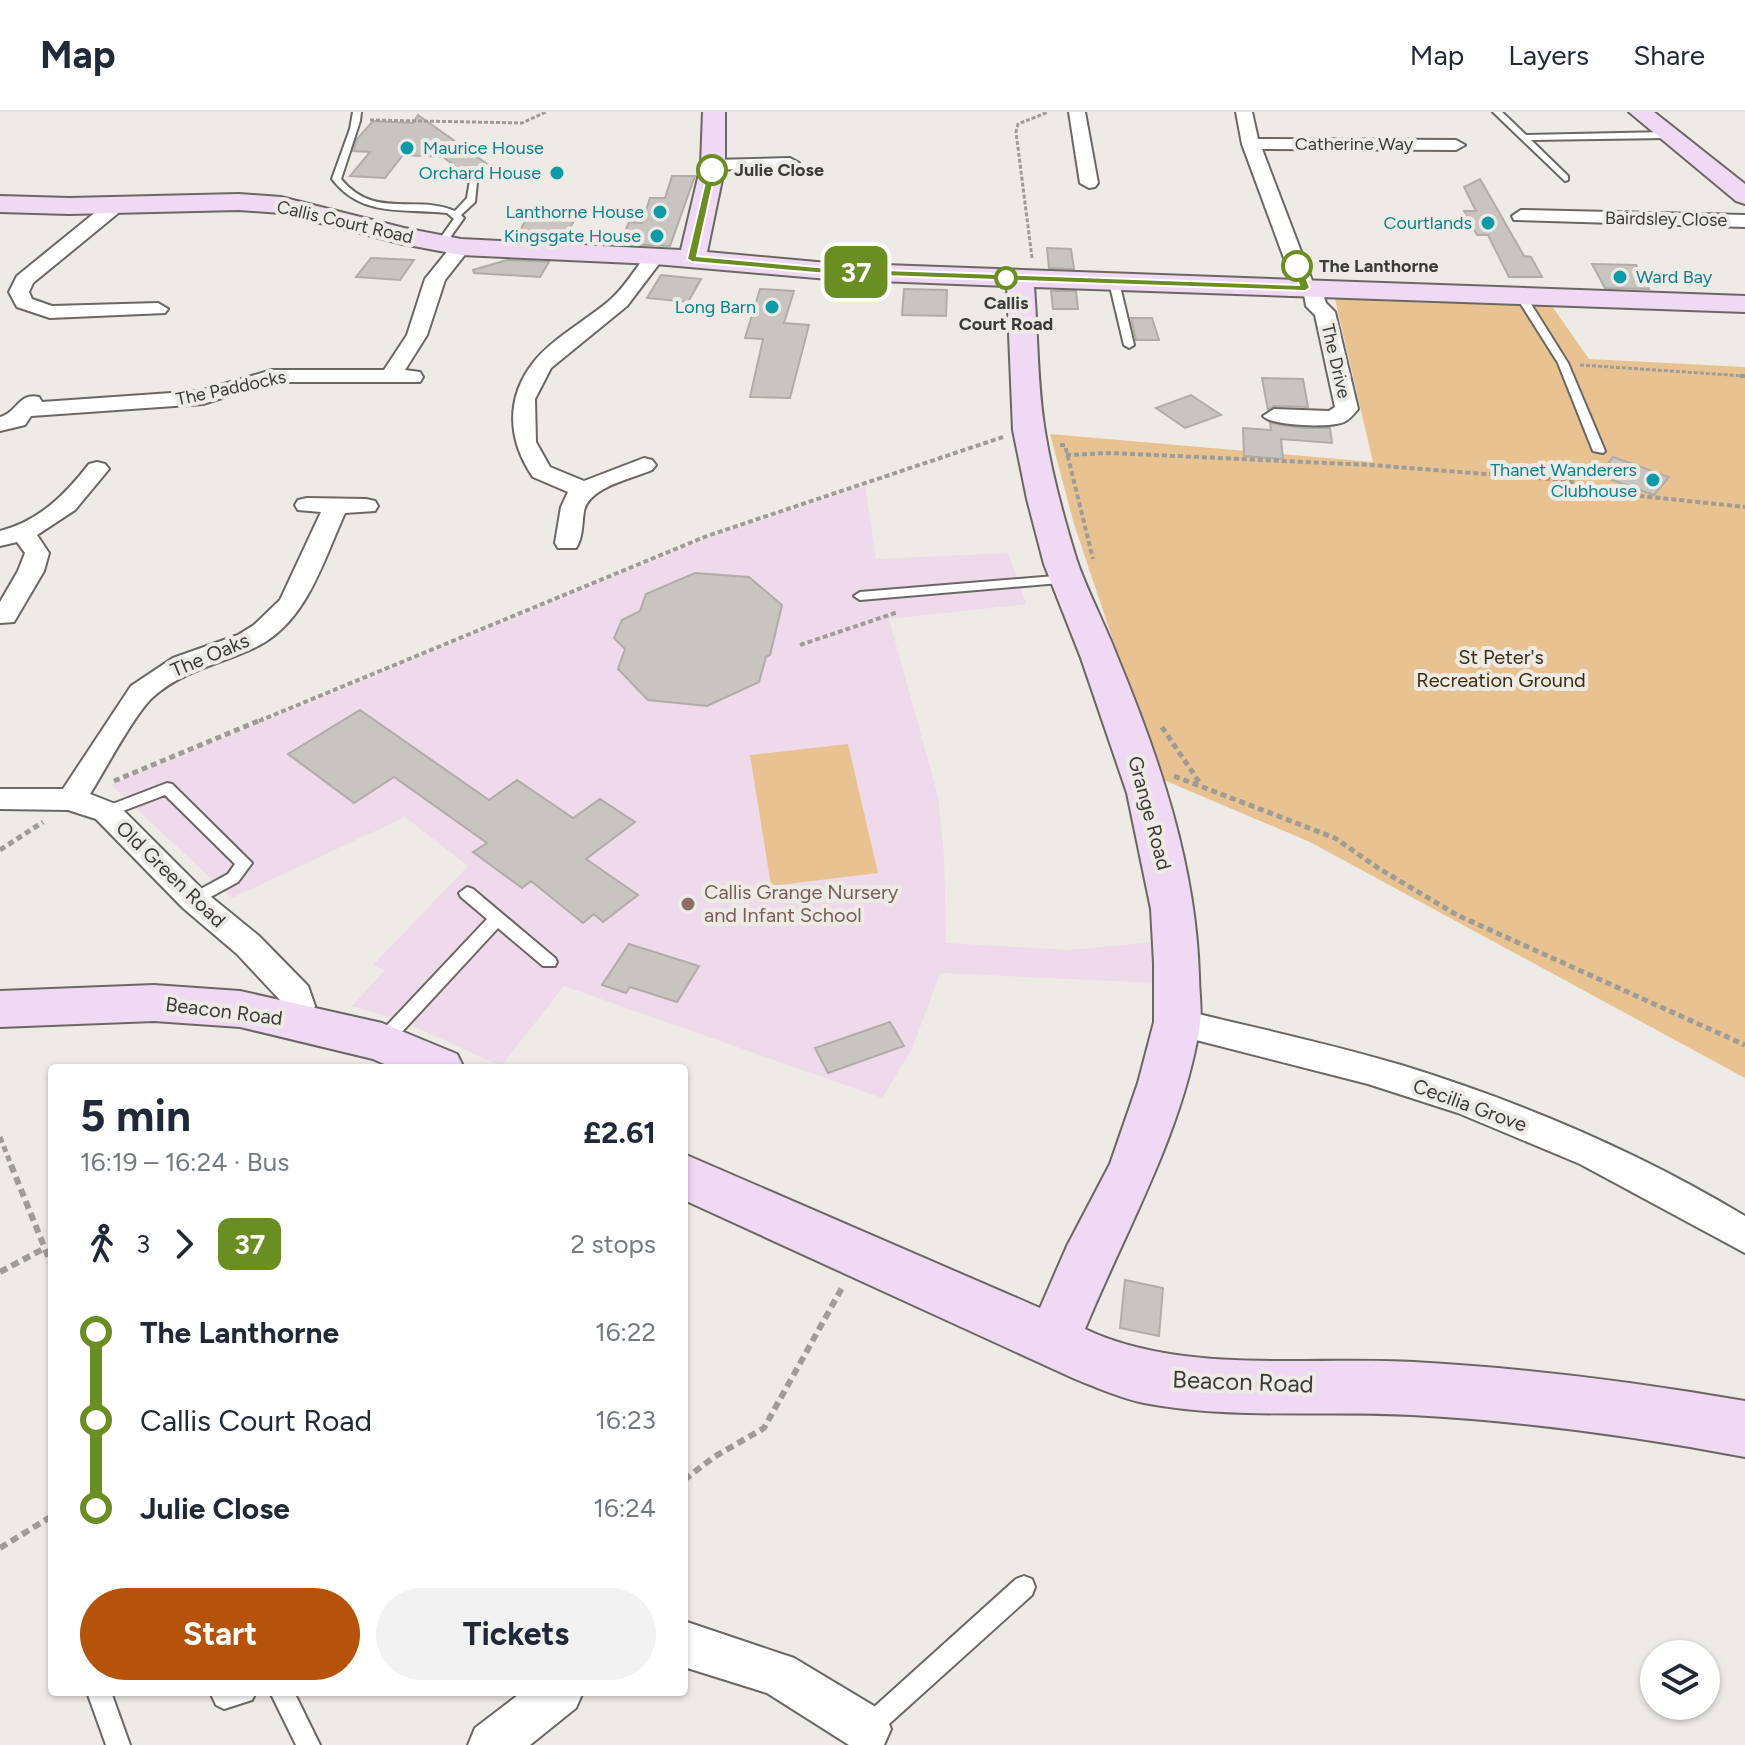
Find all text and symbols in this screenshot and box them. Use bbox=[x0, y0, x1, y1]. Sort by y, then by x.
text: Map bbox=[40, 32, 116, 78]
text: Map bbox=[1410, 38, 1464, 72]
text: Layers bbox=[1508, 38, 1589, 72]
text: Share bbox=[1633, 38, 1705, 72]
street label: Catherine Way bbox=[1295, 133, 1414, 155]
place label: Maurice House bbox=[423, 137, 544, 159]
marker: Maurice House bbox=[398, 139, 416, 157]
marker: Julie Close bbox=[697, 155, 727, 185]
place label: Julie Close bbox=[734, 159, 824, 181]
place label: Orchard House bbox=[419, 162, 541, 184]
marker: Orchard House bbox=[548, 164, 566, 182]
street label: Callis Court Road bbox=[275, 196, 415, 248]
place label: Lanthorne House bbox=[506, 201, 644, 223]
marker: Lanthorne House bbox=[651, 203, 669, 221]
street label: Bairdsley Close bbox=[1605, 207, 1728, 231]
place label: Courtlands bbox=[1384, 212, 1472, 234]
marker: Courtlands bbox=[1479, 214, 1497, 232]
place label: Kingsgate House bbox=[504, 225, 641, 247]
marker: Kingsgate House bbox=[648, 227, 666, 245]
line badge: 37 bbox=[820, 246, 892, 298]
marker: The Lanthorne bbox=[1282, 251, 1312, 281]
text: 37 bbox=[840, 255, 872, 289]
place label: The Lanthorne bbox=[1319, 255, 1439, 277]
place label: Ward Bay bbox=[1636, 266, 1713, 288]
marker: Callis Court Road bbox=[995, 267, 1017, 289]
marker: Ward Bay bbox=[1611, 268, 1629, 286]
place label: Callis Court Road bbox=[959, 292, 1053, 335]
place label: Long Barn bbox=[675, 296, 756, 318]
marker: Long Barn bbox=[763, 298, 781, 316]
street label: The Drive bbox=[1317, 322, 1355, 401]
street label: The Paddocks bbox=[174, 366, 288, 410]
place label: Thanet Wanderers Clubhouse bbox=[1490, 459, 1637, 502]
marker: Thanet Wanderers Clubhouse bbox=[1644, 471, 1662, 489]
street label: The Oaks bbox=[167, 628, 253, 682]
park label: St Peter's Recreation Ground bbox=[1416, 645, 1586, 692]
street label: Grange Road bbox=[1123, 753, 1177, 873]
street label: Old Green Road bbox=[111, 816, 231, 932]
place label: Callis Grange Nursery and Infant School bbox=[704, 880, 899, 927]
marker: Callis Grange Nursery and Infant School bbox=[679, 895, 697, 913]
street label: Beacon Road bbox=[164, 992, 284, 1030]
street label: Cecilia Grove bbox=[1410, 1073, 1530, 1137]
text: 5 min bbox=[80, 1089, 191, 1142]
text: £2.61 bbox=[583, 1114, 656, 1151]
text: 16:19 – 16:24 · Bus bbox=[80, 1146, 289, 1178]
icon: walk bbox=[80, 1222, 124, 1266]
icon: forward bbox=[162, 1222, 206, 1266]
text: 37 bbox=[234, 1227, 265, 1261]
text: 3 bbox=[136, 1228, 150, 1260]
text: 2 stops bbox=[571, 1228, 656, 1260]
text: The Lanthorne bbox=[140, 1314, 339, 1351]
text: 16:22 bbox=[595, 1316, 656, 1348]
street label: Beacon Road bbox=[1172, 1365, 1314, 1398]
text: Callis Court Road bbox=[140, 1402, 372, 1439]
text: 16:23 bbox=[595, 1404, 656, 1436]
text: Julie Close bbox=[140, 1490, 290, 1527]
text: 16:24 bbox=[593, 1492, 656, 1524]
button: Start bbox=[80, 1588, 360, 1680]
button: Tickets bbox=[376, 1588, 656, 1680]
map controls bbox=[1640, 1640, 1720, 1720]
button: layers bbox=[1640, 1640, 1720, 1720]

